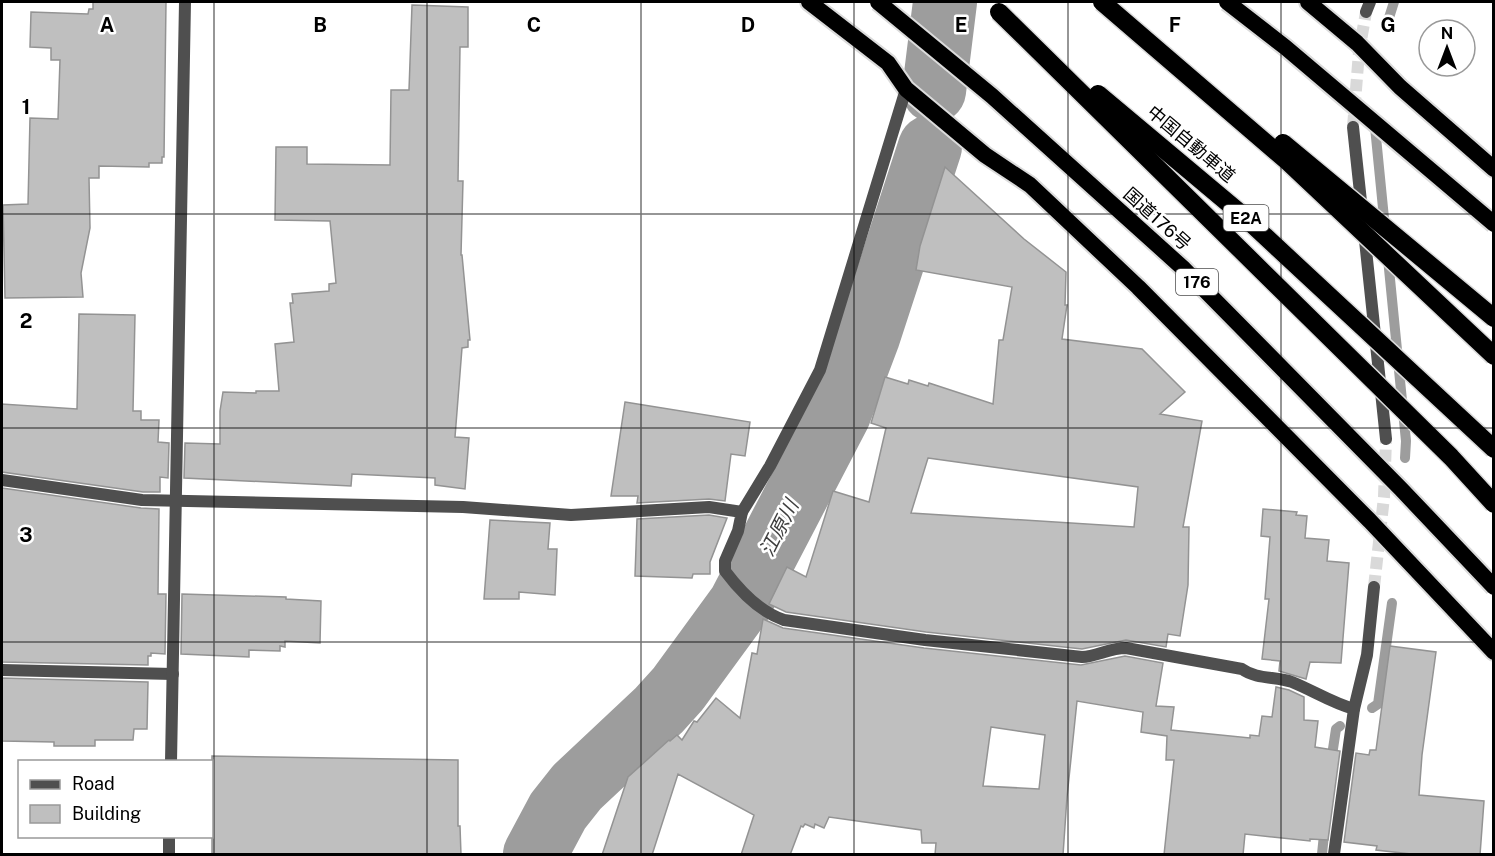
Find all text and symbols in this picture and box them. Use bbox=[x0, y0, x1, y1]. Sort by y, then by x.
text: A bbox=[100, 13, 114, 37]
text: B bbox=[313, 13, 327, 37]
text: C bbox=[527, 13, 541, 37]
text: D bbox=[741, 13, 755, 37]
text: E bbox=[955, 13, 967, 37]
text: F bbox=[1169, 13, 1181, 37]
text: G bbox=[1380, 13, 1396, 37]
north arrow bbox=[1417, 18, 1477, 78]
text: N bbox=[1441, 24, 1453, 43]
text: 1 bbox=[22, 95, 30, 119]
street label: 中国自動車道 bbox=[1143, 101, 1239, 186]
street label: 国道176号 bbox=[1119, 183, 1195, 254]
road number: E2A bbox=[1224, 205, 1268, 231]
road number: 176 bbox=[1176, 269, 1218, 295]
text: 2 bbox=[20, 309, 32, 333]
water label: 江原川 bbox=[755, 494, 804, 560]
text: 3 bbox=[19, 523, 33, 547]
legend bbox=[18, 760, 213, 838]
text: Road bbox=[72, 773, 115, 794]
text: Building bbox=[72, 803, 141, 824]

